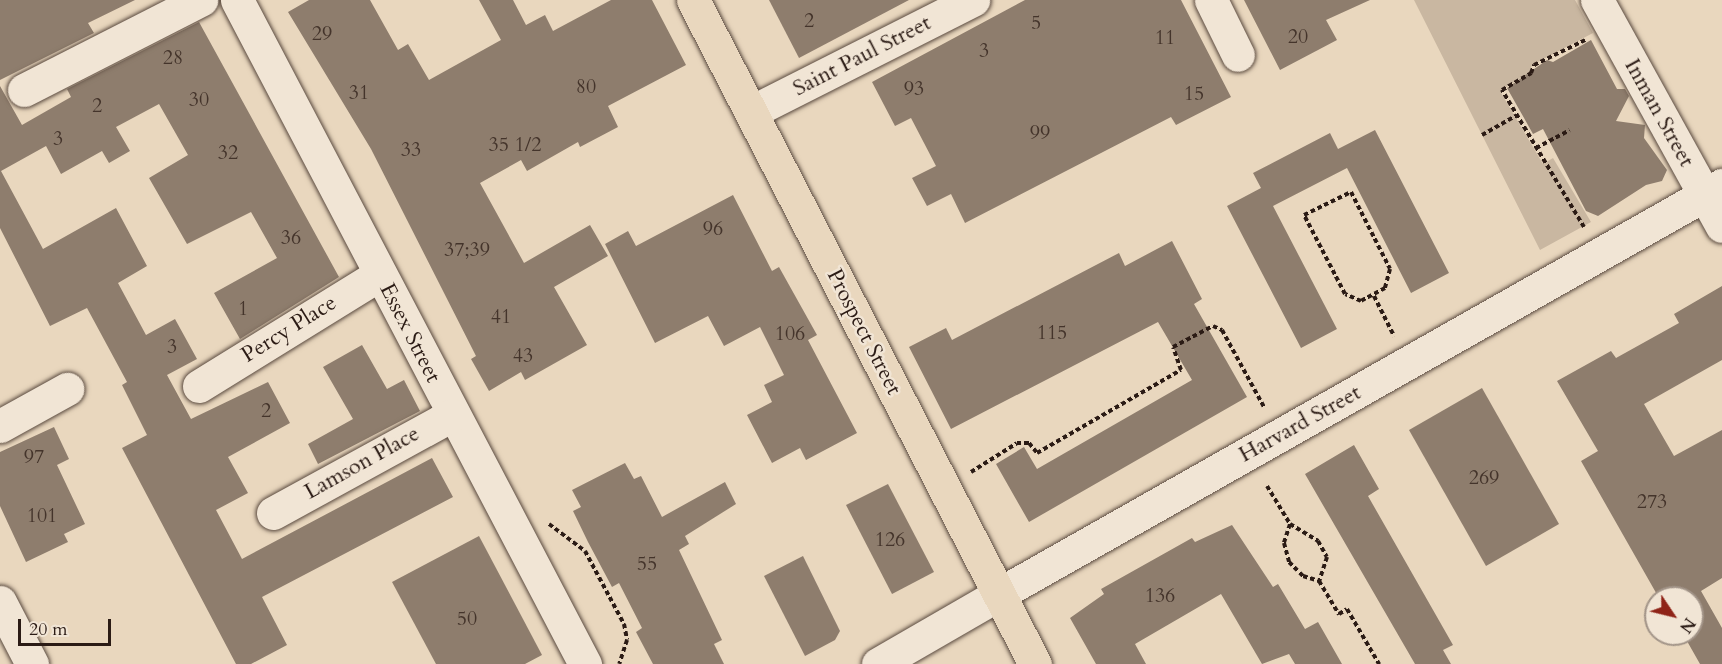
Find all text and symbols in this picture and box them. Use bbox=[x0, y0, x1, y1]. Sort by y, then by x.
house number: 2 bbox=[804, 8, 814, 32]
street label: Saint Paul Street bbox=[789, 10, 935, 102]
house number: 5 bbox=[1031, 10, 1041, 34]
house number: 29 bbox=[312, 21, 332, 45]
house number: 20 bbox=[1288, 24, 1308, 48]
house number: 11 bbox=[1155, 25, 1175, 49]
house number: 3 bbox=[979, 38, 989, 62]
house number: 28 bbox=[163, 45, 183, 69]
street label: Inman Street bbox=[1618, 54, 1700, 172]
house number: 80 bbox=[576, 74, 596, 98]
house number: 93 bbox=[904, 76, 924, 100]
house number: 31 bbox=[349, 80, 369, 104]
house number: 15 bbox=[1184, 81, 1204, 105]
house number: 30 bbox=[189, 87, 209, 111]
house number: 2 bbox=[92, 93, 102, 117]
house number: 99 bbox=[1030, 120, 1050, 144]
house number: 3 bbox=[53, 126, 63, 150]
house number: 35 1/2 bbox=[489, 132, 541, 156]
house number: 33 bbox=[401, 137, 421, 161]
house number: 32 bbox=[218, 140, 238, 164]
house number: 96 bbox=[703, 216, 723, 240]
house number: 36 bbox=[281, 225, 301, 249]
house number: 37;39 bbox=[444, 237, 490, 261]
street label: Prospect Street bbox=[821, 265, 907, 399]
street label: Essex Street bbox=[374, 279, 446, 387]
street label: Percy Place bbox=[237, 290, 341, 368]
house number: 1 bbox=[238, 296, 248, 320]
house number: 41 bbox=[491, 304, 511, 328]
house number: 115 bbox=[1037, 320, 1067, 344]
house number: 106 bbox=[775, 321, 805, 345]
house number: 3 bbox=[167, 334, 177, 358]
house number: 43 bbox=[513, 343, 533, 367]
street label: Harvard Street bbox=[1235, 380, 1365, 468]
house number: 2 bbox=[261, 398, 271, 422]
street label: Lamson Place bbox=[300, 421, 424, 505]
house number: 97 bbox=[24, 444, 44, 468]
house number: 269 bbox=[1469, 465, 1499, 489]
house number: 273 bbox=[1637, 489, 1667, 513]
house number: 101 bbox=[27, 503, 57, 527]
house number: 126 bbox=[875, 527, 905, 551]
house number: 55 bbox=[637, 551, 657, 575]
house number: 136 bbox=[1145, 583, 1175, 607]
north arrow bbox=[1644, 586, 1704, 646]
house number: 50 bbox=[457, 606, 477, 630]
scale bar bbox=[21, 607, 114, 645]
text: N bbox=[1674, 613, 1700, 637]
text: 20 m bbox=[29, 617, 68, 642]

